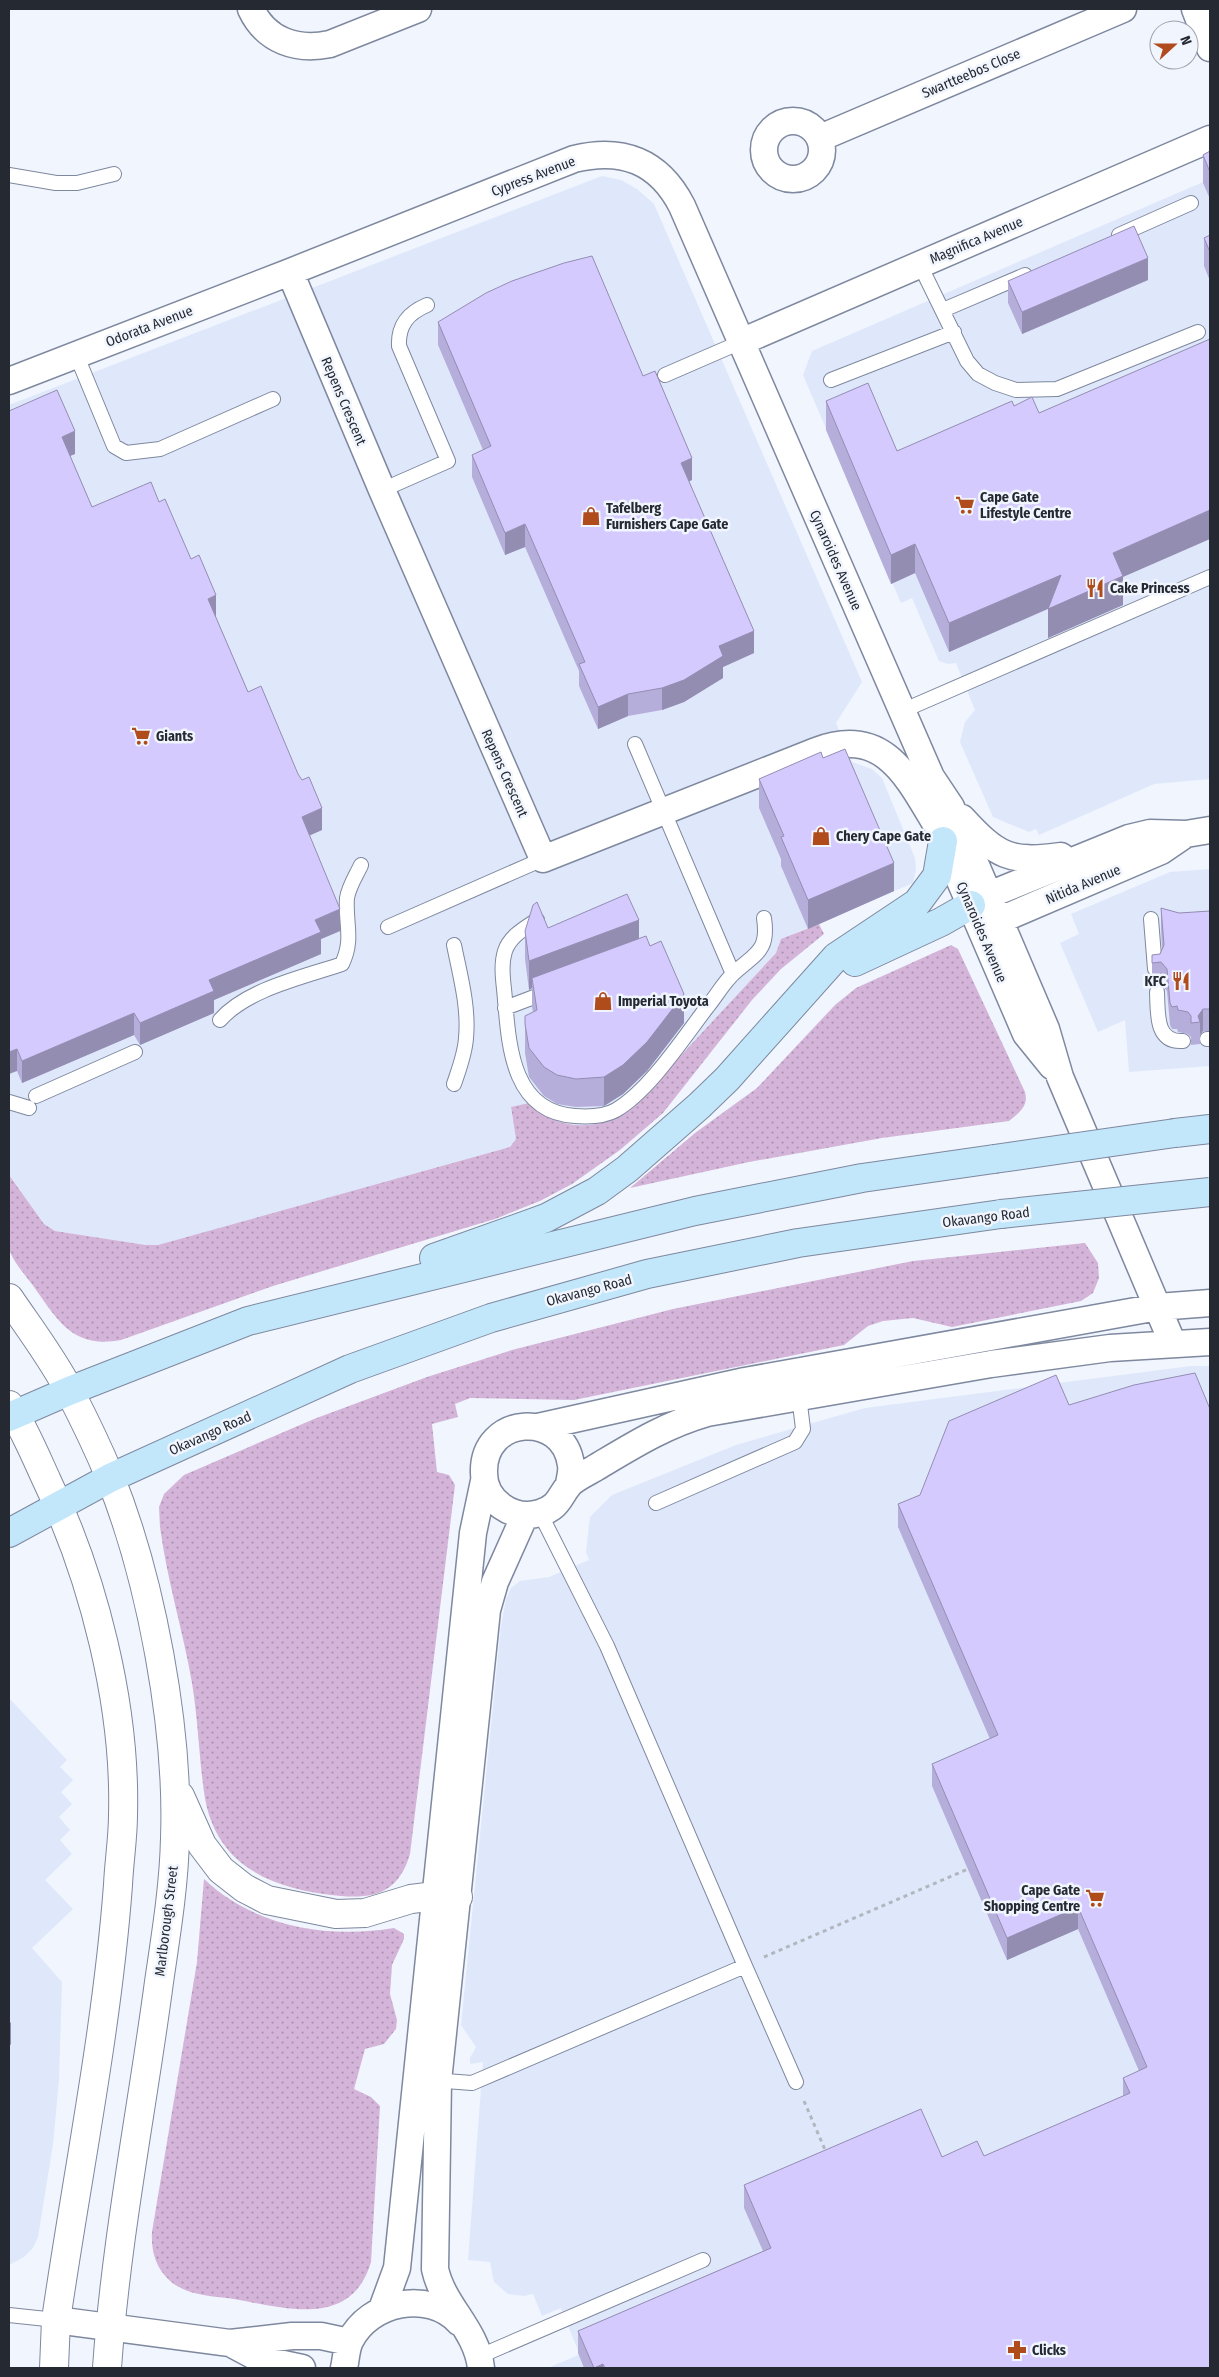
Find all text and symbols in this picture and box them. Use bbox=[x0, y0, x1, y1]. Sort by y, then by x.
north arrow bbox=[1149, 20, 1199, 70]
text: N bbox=[1176, 34, 1195, 47]
street label: Swartteebos Close bbox=[919, 45, 1023, 102]
street label: Cypress Avenue bbox=[489, 153, 578, 200]
street label: Magnifica Avenue bbox=[927, 213, 1025, 268]
street label: Odorata Avenue bbox=[103, 302, 195, 351]
street label: Repens Crescent bbox=[317, 355, 370, 448]
place label: Cape Gate Lifestyle Centre bbox=[980, 489, 1071, 522]
supermarket icon: Cape Gate Lifestyle Centre bbox=[954, 494, 976, 516]
place label: Tafelberg Furnishers Cape Gate bbox=[606, 500, 728, 533]
shop icon: Tafelberg Furnishers Cape Gate bbox=[580, 505, 602, 527]
street label: Cynaroides Avenue bbox=[806, 507, 865, 613]
restaurant icon: Cake Princess bbox=[1084, 577, 1106, 599]
place label: Cake Princess bbox=[1110, 580, 1190, 597]
supermarket icon: Giants bbox=[130, 725, 152, 747]
street label: Repens Crescent bbox=[478, 727, 532, 820]
place label: Giants bbox=[156, 728, 193, 745]
shop icon: Chery Cape Gate bbox=[810, 825, 832, 847]
place label: Chery Cape Gate bbox=[836, 828, 931, 845]
street label: Nitida Avenue bbox=[1043, 861, 1123, 908]
street label: Cynaroides Avenue bbox=[953, 879, 1011, 985]
restaurant icon: KFC bbox=[1170, 970, 1192, 992]
place label: KFC bbox=[1145, 973, 1167, 990]
shop icon: Imperial Toyota bbox=[592, 990, 614, 1012]
place label: Imperial Toyota bbox=[618, 993, 709, 1010]
street label: Okavango Road bbox=[941, 1204, 1031, 1231]
street label: Okavango Road bbox=[544, 1271, 634, 1310]
street label: Okavango Road bbox=[167, 1408, 254, 1459]
street label: Marlborough Street bbox=[151, 1864, 182, 1977]
place label: Cape Gate Shopping Centre bbox=[984, 1882, 1080, 1915]
supermarket icon: Cape Gate Shopping Centre bbox=[1084, 1887, 1106, 1909]
pharmacy icon: Clicks bbox=[1006, 2339, 1028, 2361]
place label: Clicks bbox=[1032, 2342, 1066, 2359]

